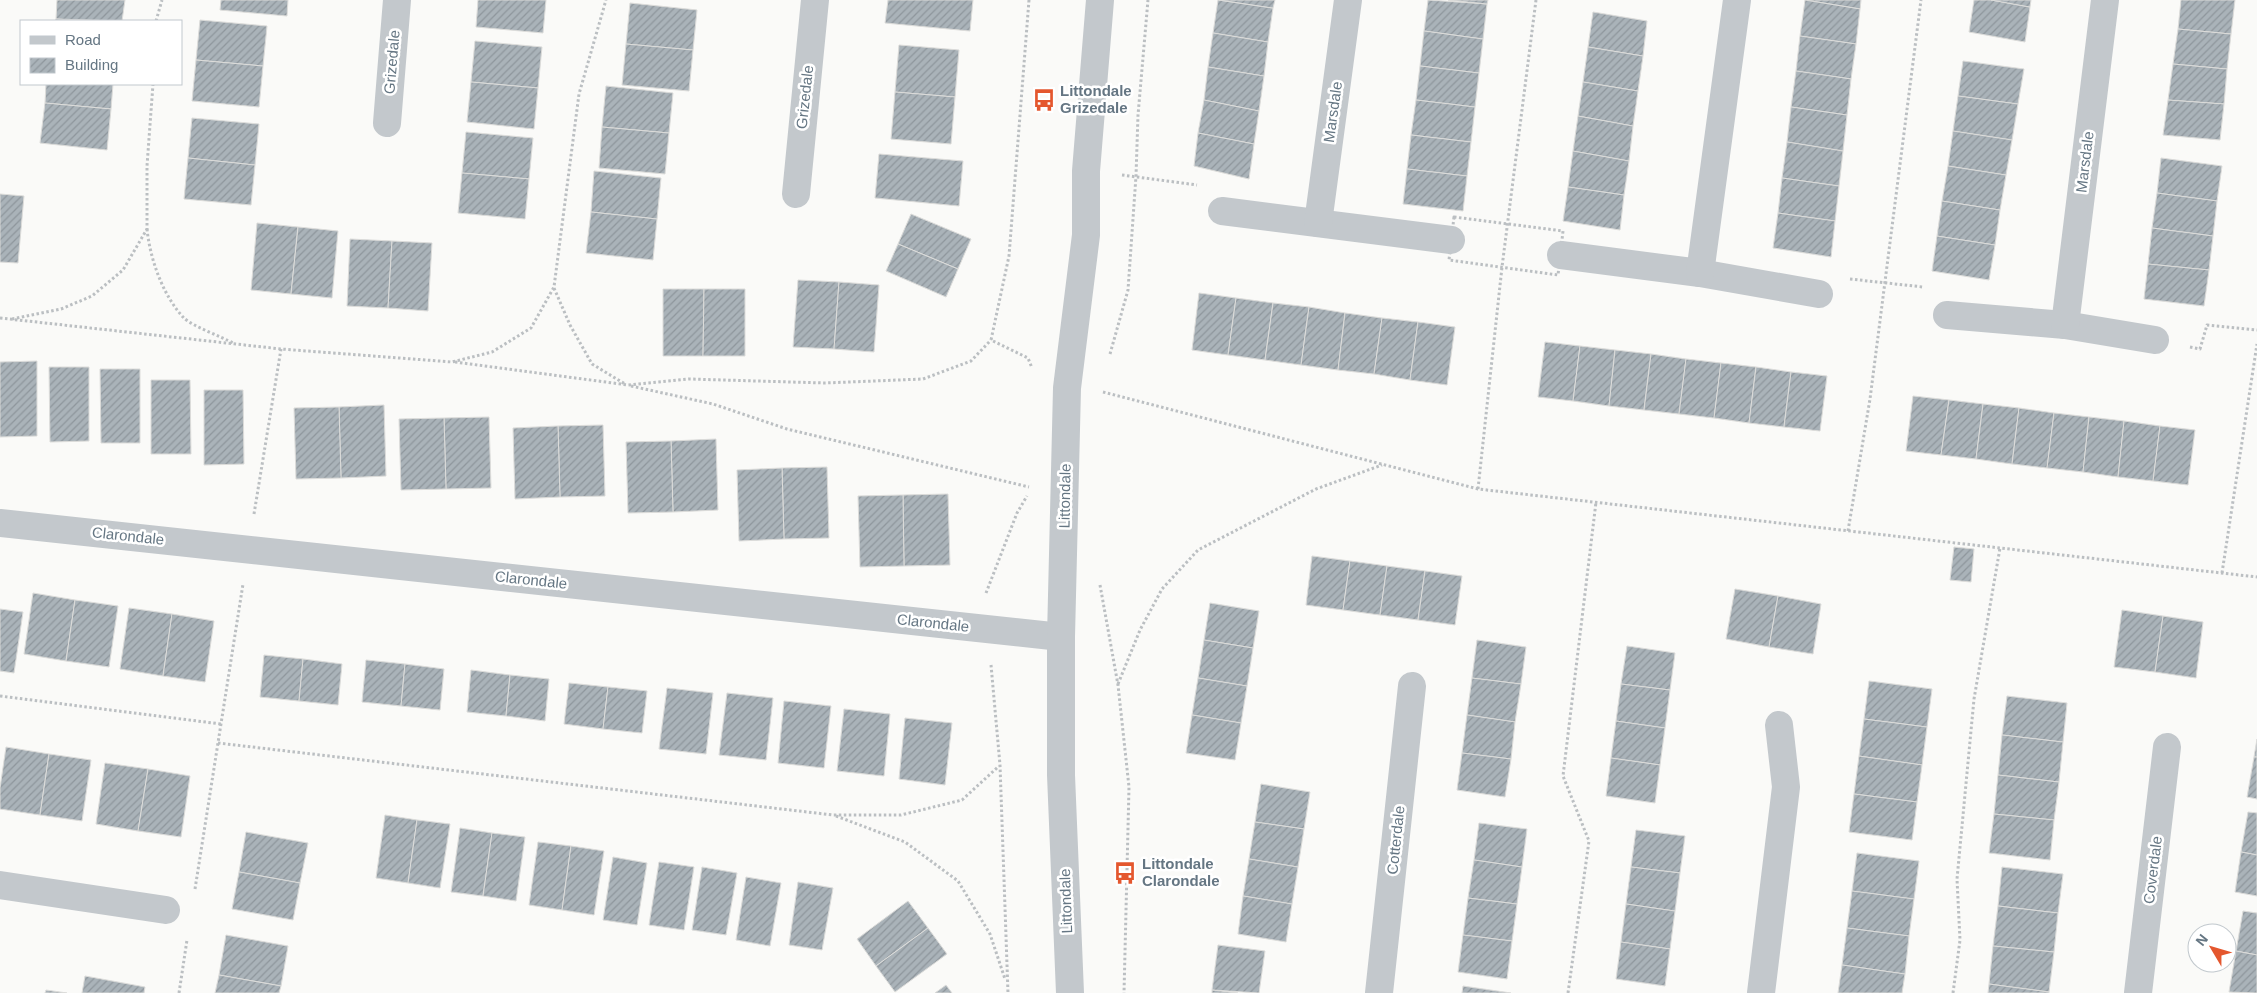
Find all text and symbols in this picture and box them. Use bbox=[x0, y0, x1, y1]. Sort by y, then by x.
legend bbox=[20, 20, 182, 85]
street label: Grizedale bbox=[380, 29, 403, 95]
text: Road bbox=[65, 31, 101, 48]
text: Building bbox=[65, 56, 118, 73]
street label: Grizedale bbox=[793, 64, 816, 130]
street label: Marsdale bbox=[1320, 80, 1345, 144]
place label: Littondale Grizedale bbox=[1060, 82, 1132, 116]
bus stop icon: Littondale Grizedale bbox=[1031, 87, 1057, 113]
street label: Marsdale bbox=[2072, 130, 2097, 194]
street label: Littondale bbox=[1055, 463, 1074, 529]
street label: Clarondale bbox=[91, 523, 165, 548]
street label: Clarondale bbox=[494, 567, 568, 592]
street label: Clarondale bbox=[896, 610, 970, 635]
street label: Cotterdale bbox=[1383, 805, 1408, 875]
street label: Coverdale bbox=[2140, 835, 2165, 905]
place label: Littondale Clarondale bbox=[1142, 855, 1220, 889]
bus stop icon: Littondale Clarondale bbox=[1112, 860, 1138, 886]
street label: Littondale bbox=[1056, 868, 1075, 934]
north arrow bbox=[2187, 923, 2237, 973]
text: N bbox=[2192, 931, 2211, 949]

